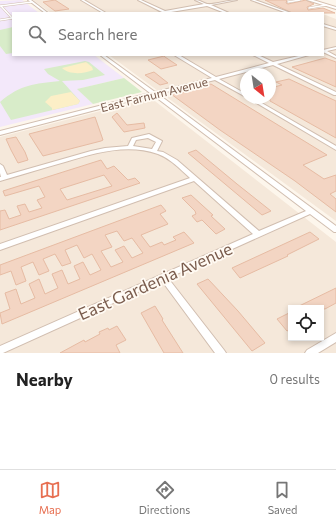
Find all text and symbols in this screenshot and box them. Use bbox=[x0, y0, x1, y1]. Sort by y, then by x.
search box bbox=[12, 12, 324, 56]
icon: search bbox=[26, 23, 48, 45]
text: Search here bbox=[58, 25, 137, 43]
north arrow bbox=[240, 68, 276, 104]
street label: East Farnum Avenue bbox=[99, 74, 209, 114]
street label: East Gardenia Avenue bbox=[75, 238, 235, 324]
map controls bbox=[288, 305, 324, 341]
button: locate bbox=[288, 305, 324, 341]
text: Nearby bbox=[16, 369, 73, 390]
text: 0 results bbox=[269, 371, 320, 387]
tab: Map bbox=[39, 479, 61, 516]
tab: Directions bbox=[139, 479, 190, 516]
tab: Saved bbox=[268, 479, 297, 516]

